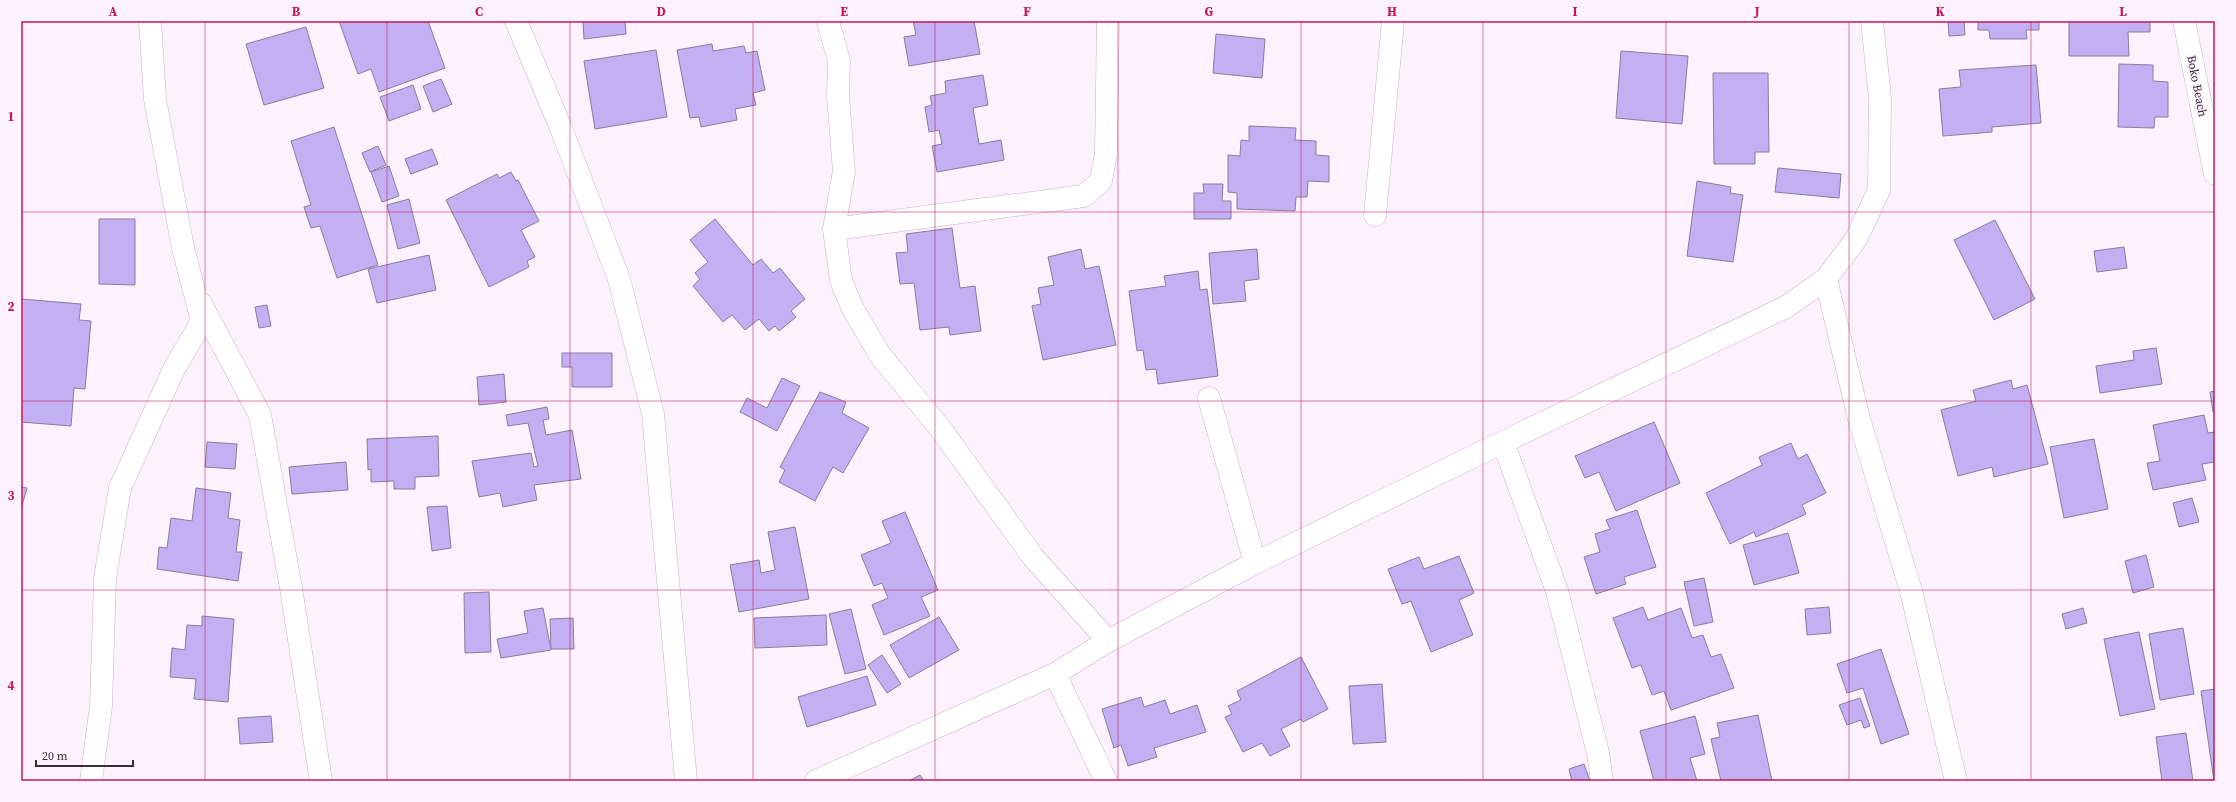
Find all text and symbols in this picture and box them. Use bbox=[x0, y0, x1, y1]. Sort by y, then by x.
text: A bbox=[109, 3, 118, 20]
text: B bbox=[292, 3, 301, 20]
text: C bbox=[475, 3, 483, 20]
text: D bbox=[656, 3, 666, 20]
text: E bbox=[840, 3, 848, 20]
text: F bbox=[1023, 3, 1031, 20]
text: G bbox=[1205, 3, 1214, 20]
text: H bbox=[1387, 3, 1397, 20]
text: I bbox=[1572, 3, 1578, 20]
text: J bbox=[1753, 3, 1760, 20]
text: K bbox=[1935, 3, 1945, 20]
text: L bbox=[2119, 3, 2127, 20]
street label: Boko Beach bbox=[2183, 54, 2211, 118]
text: 1 bbox=[7, 108, 15, 125]
text: 2 bbox=[7, 298, 15, 315]
text: 3 bbox=[7, 487, 15, 504]
text: 4 bbox=[7, 677, 15, 694]
scale bar bbox=[36, 742, 133, 768]
text: 20 m bbox=[42, 748, 68, 764]

